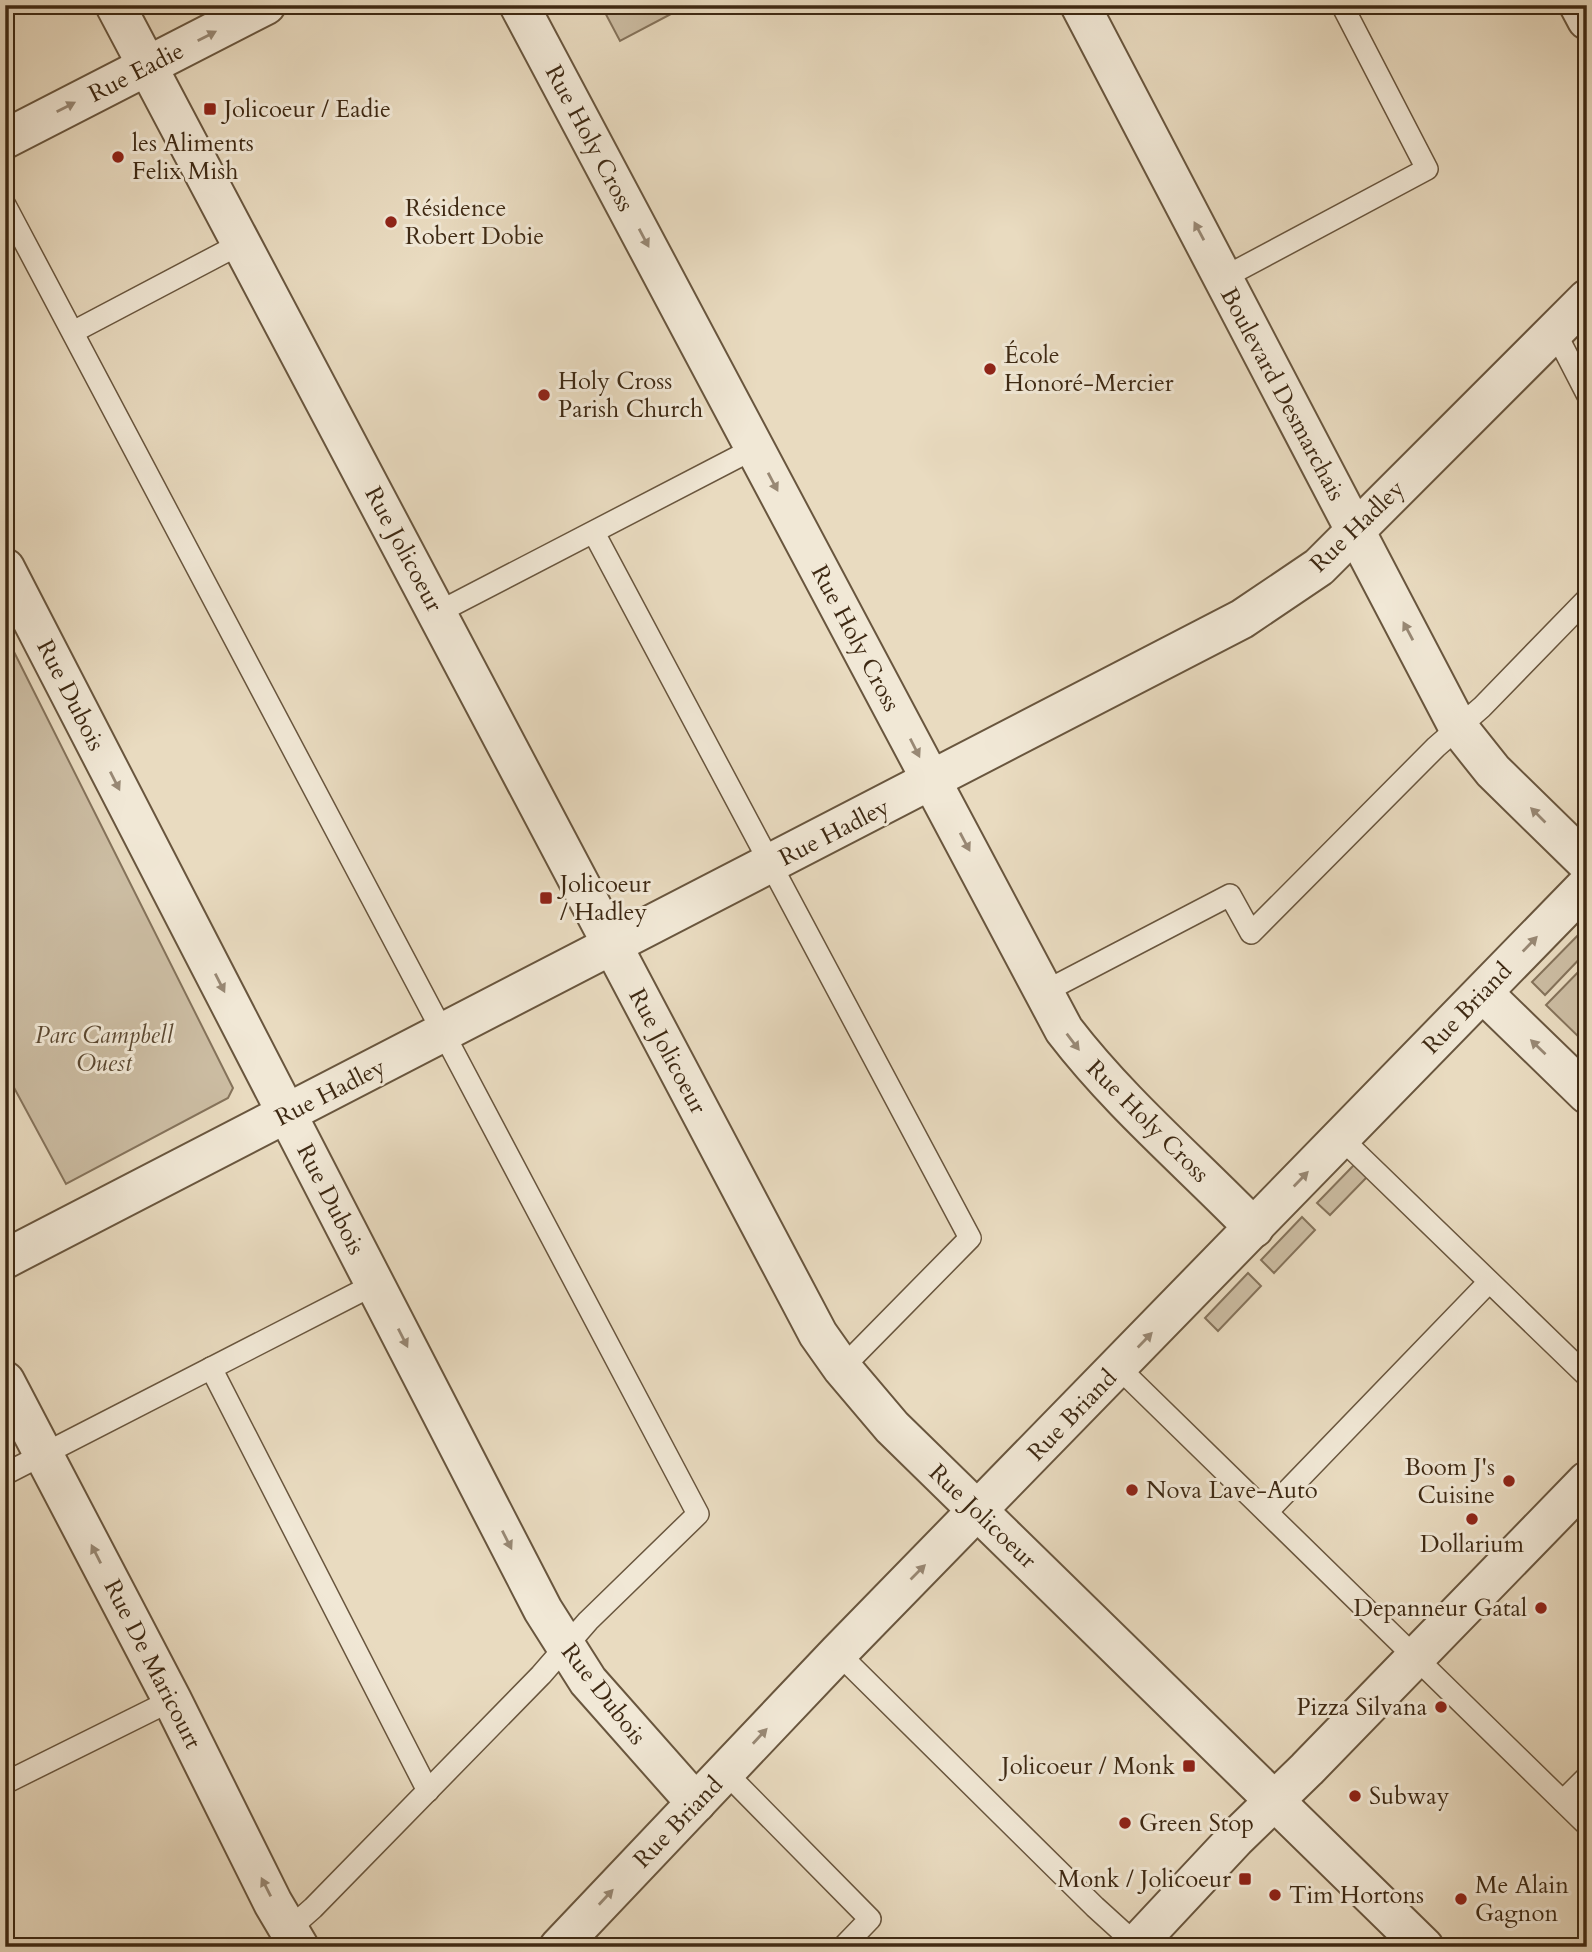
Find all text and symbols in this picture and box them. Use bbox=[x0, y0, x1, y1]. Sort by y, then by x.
one-way arrow bbox=[197, 30, 217, 42]
street label: Rue Eadie bbox=[83, 34, 189, 110]
street label: Rue Holy Cross bbox=[537, 59, 642, 217]
place label: Jolicoeur / Eadie bbox=[221, 93, 391, 126]
marker: Jolicoeur / Eadie bbox=[202, 101, 218, 117]
one-way arrow bbox=[56, 102, 76, 113]
place label: les Aliments Felix Mish bbox=[132, 127, 254, 188]
marker: les Aliments Felix Mish bbox=[110, 149, 126, 165]
place label: Résidence Robert Dobie bbox=[405, 192, 544, 253]
marker: Résidence Robert Dobie bbox=[383, 214, 399, 230]
one-way arrow bbox=[1193, 221, 1204, 241]
one-way arrow bbox=[638, 228, 649, 248]
street label: Boulevard Desmarchais bbox=[1212, 282, 1353, 507]
place label: École Honoré-Mercier bbox=[1004, 339, 1174, 400]
marker: École Honoré-Mercier bbox=[982, 361, 998, 377]
place label: Holy Cross Parish Church bbox=[558, 365, 703, 426]
marker: Holy Cross Parish Church bbox=[536, 387, 552, 403]
one-way arrow bbox=[767, 473, 779, 492]
street label: Rue Hadley bbox=[1303, 473, 1412, 580]
street label: Rue Jolicoeur bbox=[357, 481, 451, 618]
street label: Rue Holy Cross bbox=[803, 559, 908, 717]
one-way arrow bbox=[1402, 621, 1413, 641]
street label: Rue Dubois bbox=[29, 634, 113, 756]
one-way arrow bbox=[909, 738, 920, 758]
one-way arrow bbox=[110, 771, 121, 791]
street label: Rue Hadley bbox=[773, 790, 895, 874]
one-way arrow bbox=[1530, 807, 1546, 823]
one-way arrow bbox=[959, 832, 970, 852]
place label: Jolicoeur / Hadley bbox=[557, 868, 651, 929]
marker: Jolicoeur / Hadley bbox=[538, 890, 554, 906]
one-way arrow bbox=[1522, 935, 1539, 952]
street label: Rue Briand bbox=[1415, 955, 1520, 1061]
one-way arrow bbox=[214, 973, 225, 993]
street label: Rue Jolicoeur bbox=[621, 983, 715, 1120]
park label: Parc Campbell Ouest bbox=[35, 1019, 174, 1080]
one-way arrow bbox=[1065, 1032, 1080, 1050]
one-way arrow bbox=[1530, 1039, 1547, 1055]
street label: Rue Hadley bbox=[269, 1050, 391, 1134]
street label: Rue Holy Cross bbox=[1079, 1053, 1216, 1190]
street label: Rue Dubois bbox=[289, 1138, 373, 1260]
one-way arrow bbox=[1293, 1171, 1309, 1188]
one-way arrow bbox=[396, 1328, 408, 1348]
one-way arrow bbox=[1136, 1331, 1153, 1348]
street label: Rue Briand bbox=[1020, 1362, 1125, 1468]
place label: Boom J's Cuisine bbox=[1404, 1451, 1495, 1512]
street label: Rue Jolicoeur bbox=[922, 1457, 1044, 1576]
marker: Boom J's Cuisine bbox=[1501, 1473, 1517, 1489]
place label: Nova Lave-Auto bbox=[1146, 1474, 1318, 1507]
marker: Nova Lave-Auto bbox=[1124, 1482, 1140, 1498]
marker: Dollarium bbox=[1464, 1511, 1480, 1527]
place label: Dollarium bbox=[1420, 1528, 1525, 1561]
one-way arrow bbox=[501, 1530, 512, 1550]
one-way arrow bbox=[91, 1543, 103, 1563]
one-way arrow bbox=[909, 1564, 926, 1581]
street label: Rue De Maricourt bbox=[96, 1574, 210, 1755]
place label: Depanneur Gatal bbox=[1353, 1592, 1527, 1625]
marker: Depanneur Gatal bbox=[1533, 1600, 1549, 1616]
street label: Rue Dubois bbox=[554, 1637, 654, 1752]
place label: Pizza Silvana bbox=[1296, 1691, 1428, 1724]
marker: Pizza Silvana bbox=[1433, 1699, 1449, 1715]
one-way arrow bbox=[751, 1728, 767, 1745]
place label: Jolicoeur / Monk bbox=[999, 1750, 1175, 1783]
marker: Jolicoeur / Monk bbox=[1181, 1758, 1197, 1774]
street label: Rue Briand bbox=[626, 1769, 731, 1875]
place label: Subway bbox=[1369, 1780, 1450, 1813]
marker: Subway bbox=[1347, 1788, 1363, 1804]
place label: Green Stop bbox=[1139, 1807, 1254, 1840]
marker: Green Stop bbox=[1117, 1815, 1133, 1831]
place label: Monk / Jolicoeur bbox=[1058, 1863, 1231, 1896]
place label: Me Alain Gagnon bbox=[1475, 1869, 1569, 1930]
marker: Monk / Jolicoeur bbox=[1237, 1871, 1253, 1887]
one-way arrow bbox=[260, 1877, 271, 1897]
place label: Tim Hortons bbox=[1289, 1879, 1424, 1912]
marker: Tim Hortons bbox=[1267, 1887, 1283, 1903]
one-way arrow bbox=[598, 1889, 614, 1906]
marker: Me Alain Gagnon bbox=[1453, 1891, 1469, 1907]

